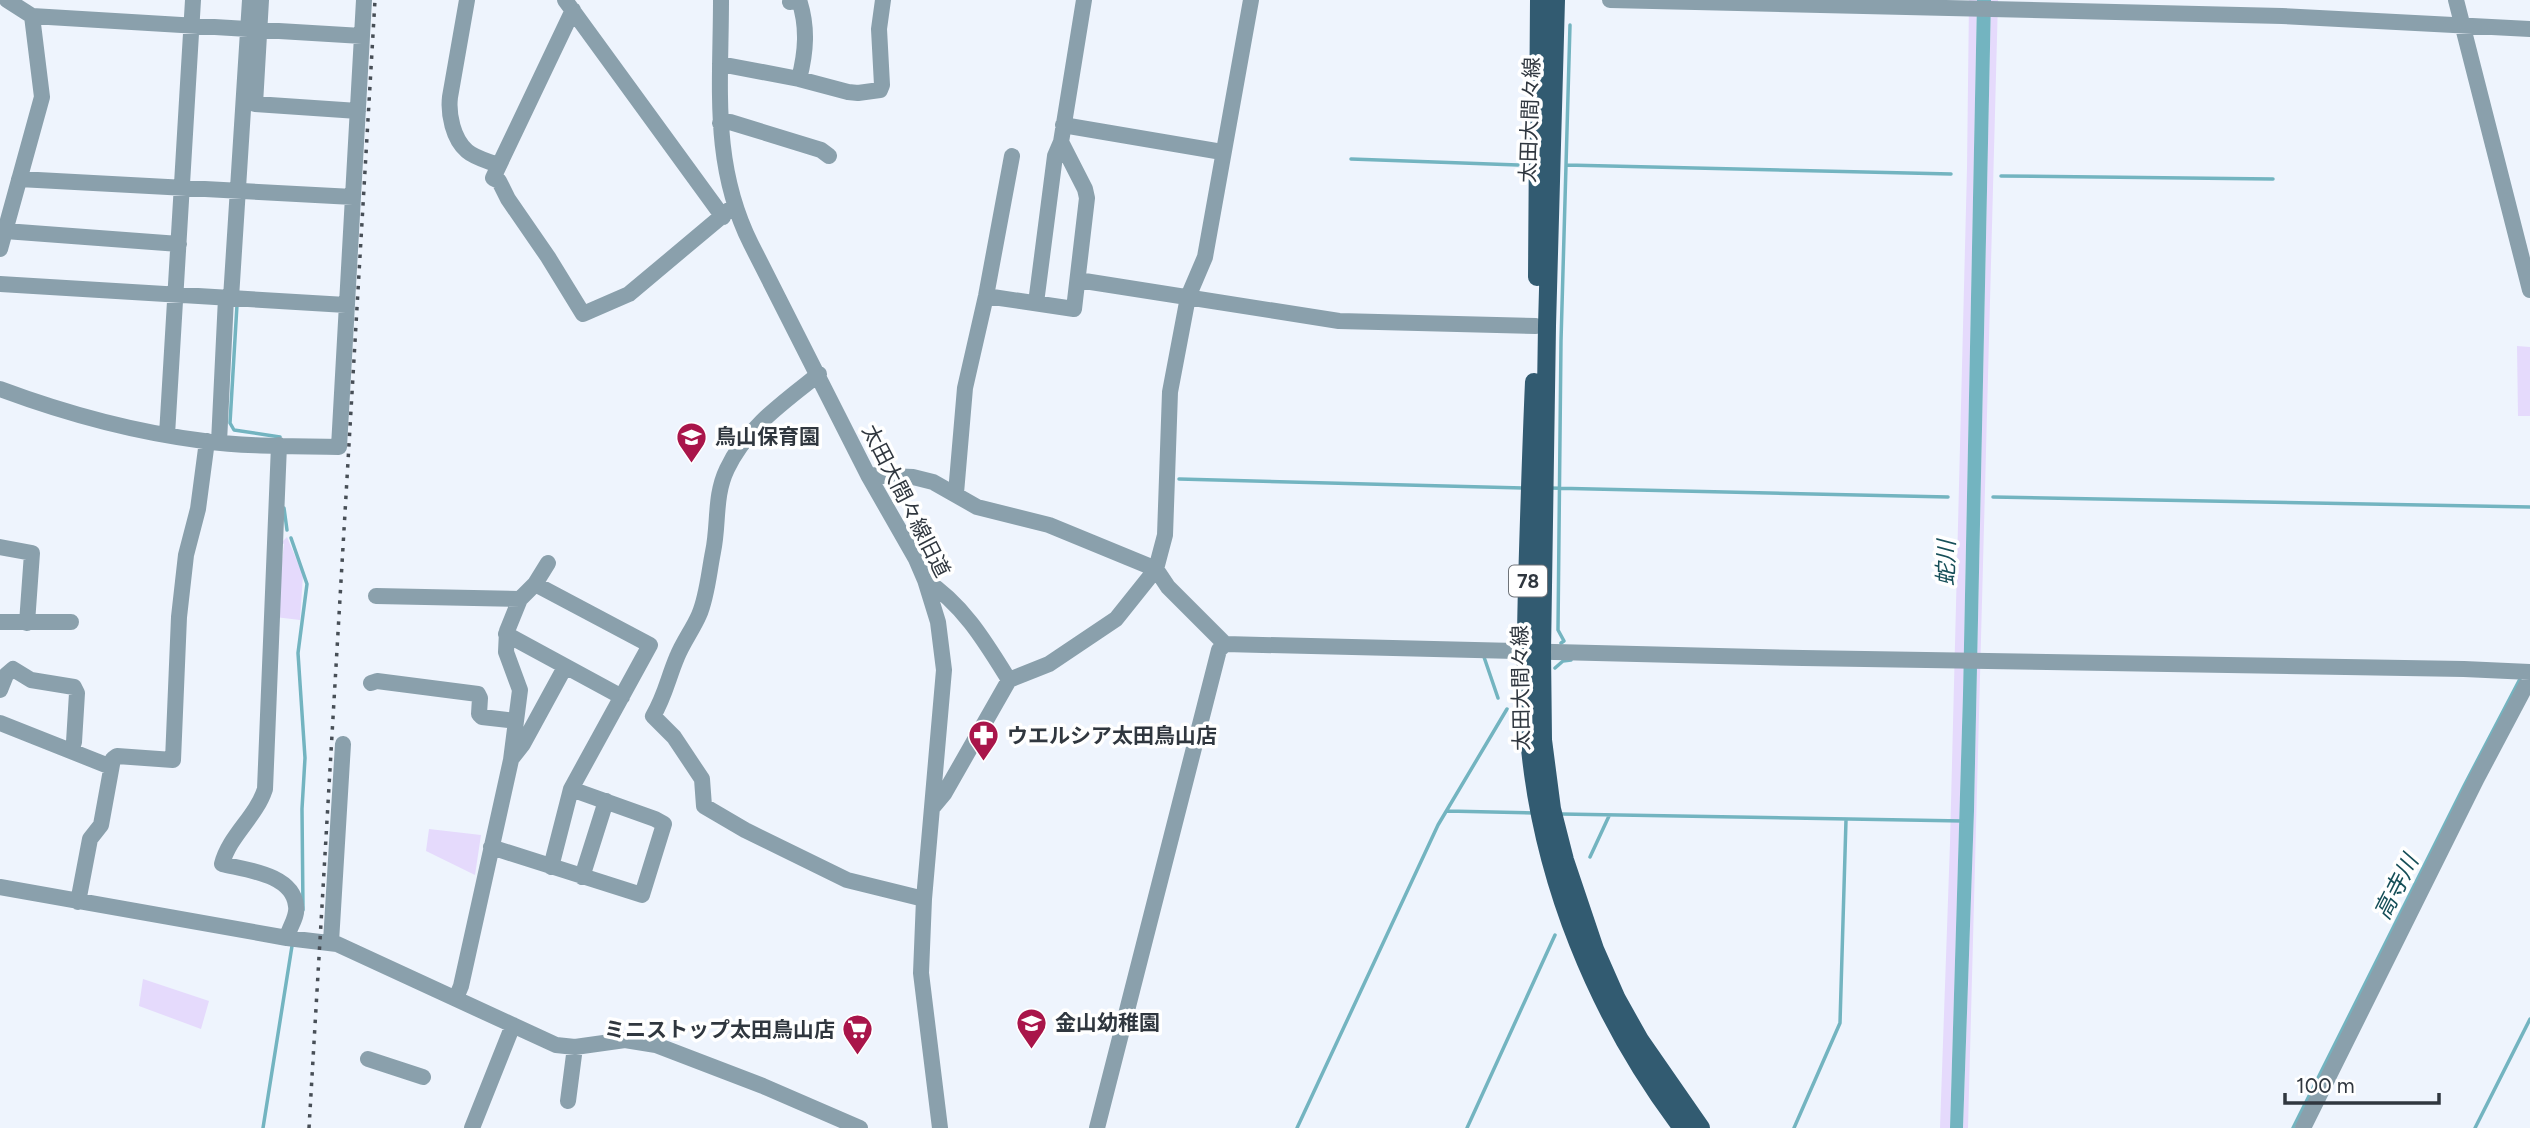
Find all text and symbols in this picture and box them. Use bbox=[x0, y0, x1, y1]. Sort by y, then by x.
street label: 太田大間々線 bbox=[1515, 57, 1544, 183]
school or university icon: 鳥山保育園 bbox=[675, 420, 709, 464]
street label: 太田大間々線旧道 bbox=[857, 420, 956, 581]
place label: 鳥山保育園 bbox=[715, 424, 820, 449]
water label: 蛇川 bbox=[1932, 537, 1960, 586]
road number: 78 bbox=[1509, 566, 1547, 596]
street label: 太田大間々線 bbox=[1507, 625, 1534, 751]
pharmacy icon: ウエルシア太田鳥山店 bbox=[967, 719, 1001, 763]
place label: ウエルシア太田鳥山店 bbox=[1007, 723, 1217, 748]
water label: 高寺川 bbox=[2368, 847, 2425, 924]
school or university icon: 金山幼稚園 bbox=[1015, 1006, 1049, 1050]
place label: 金山幼稚園 bbox=[1055, 1010, 1160, 1035]
supermarket icon: ミニストップ太田鳥山店 bbox=[841, 1013, 875, 1057]
place label: ミニストップ太田鳥山店 bbox=[604, 1017, 835, 1042]
scale bar bbox=[2285, 1062, 2439, 1106]
text: 100 m bbox=[2296, 1073, 2355, 1098]

